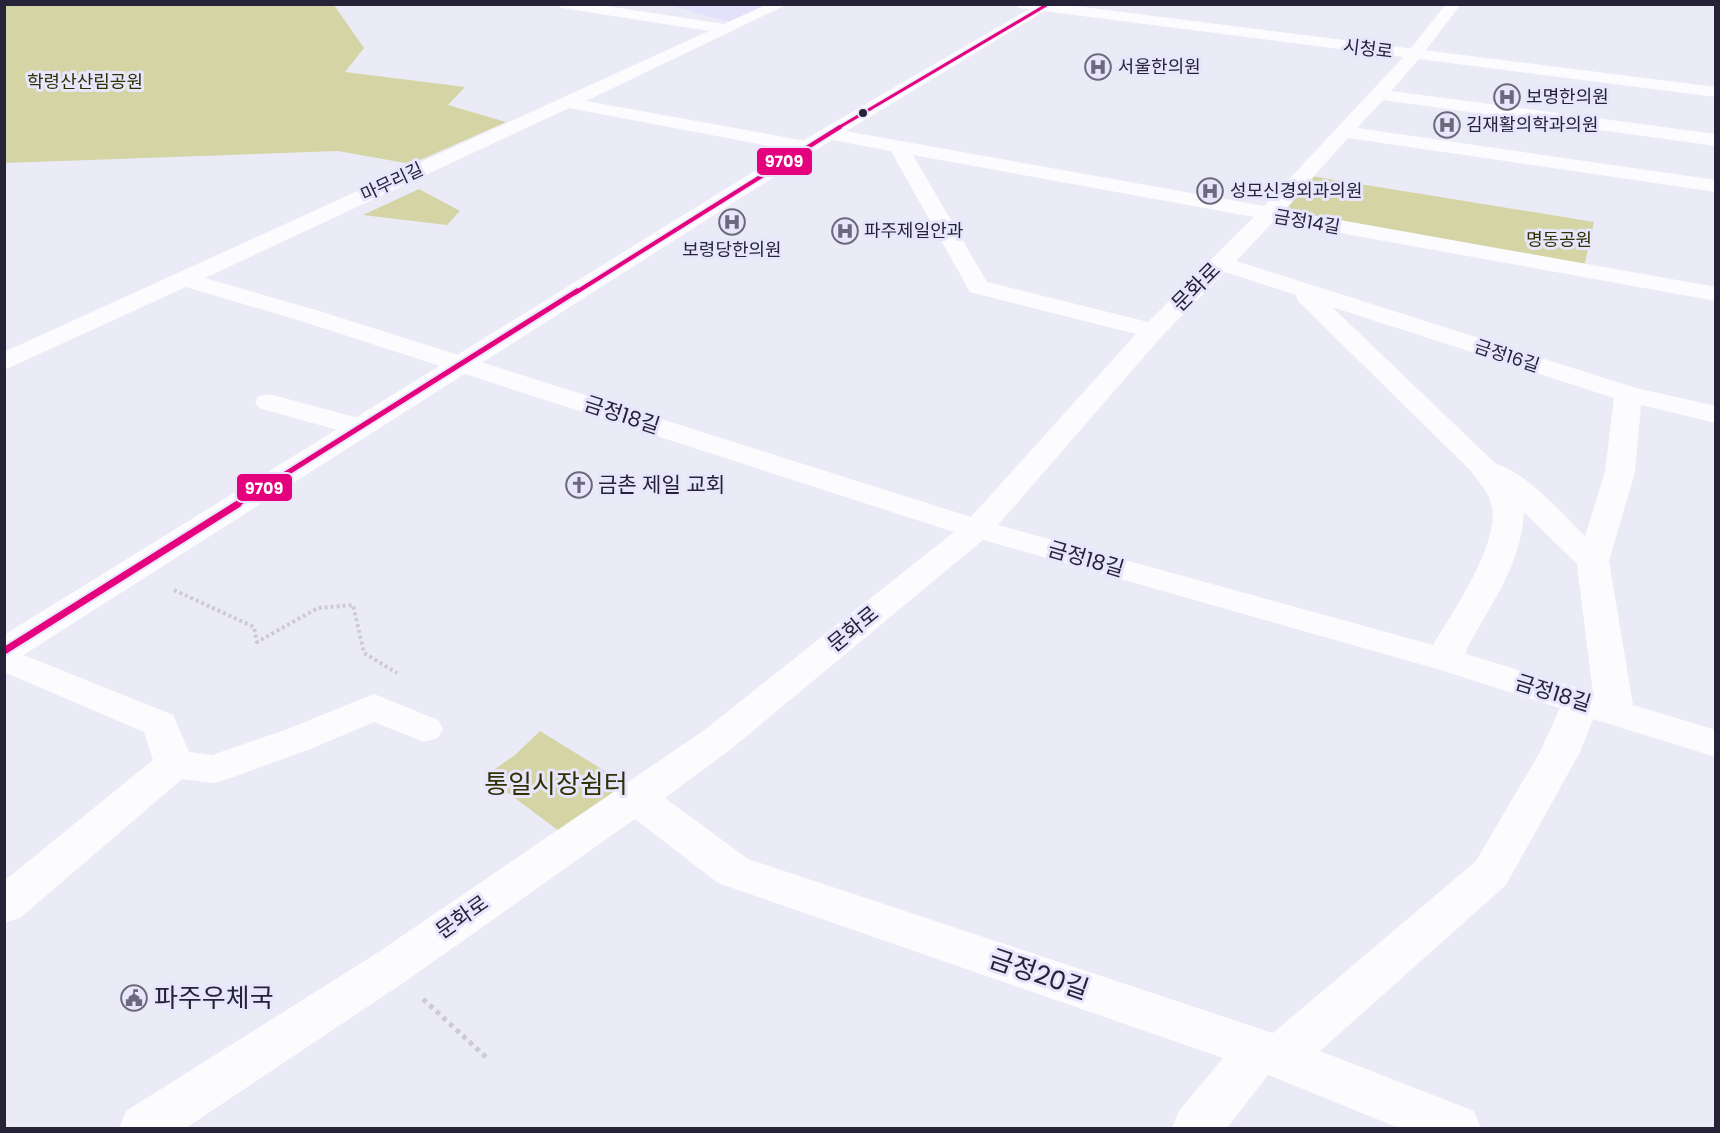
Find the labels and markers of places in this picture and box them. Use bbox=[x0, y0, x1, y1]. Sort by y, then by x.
hospital icon: 서울한의원 bbox=[1083, 52, 1113, 82]
place label: 서울한의원 bbox=[1118, 54, 1201, 79]
hospital icon: 보명한의원 bbox=[1492, 82, 1522, 112]
place label: 보명한의원 bbox=[1526, 84, 1609, 109]
unlabelled marker bbox=[857, 107, 869, 119]
hospital icon: 김재활의학과의원 bbox=[1432, 110, 1462, 140]
place label: 김재활의학과의원 bbox=[1466, 112, 1598, 137]
hospital icon: 성모신경외과의원 bbox=[1195, 176, 1225, 206]
place label: 성모신경외과의원 bbox=[1230, 178, 1362, 203]
hospital icon: 보령당한의원 bbox=[717, 207, 747, 237]
hospital icon: 파주제일안과 bbox=[830, 216, 860, 246]
place label: 파주제일안과 bbox=[864, 218, 964, 243]
place label: 보령당한의원 bbox=[682, 237, 782, 262]
church icon: 금촌 제일 교회 bbox=[564, 470, 594, 500]
place label: 금촌 제일 교회 bbox=[598, 470, 725, 499]
place label: 파주우체국 bbox=[154, 980, 274, 1016]
public building icon: 파주우체국 bbox=[119, 983, 149, 1013]

